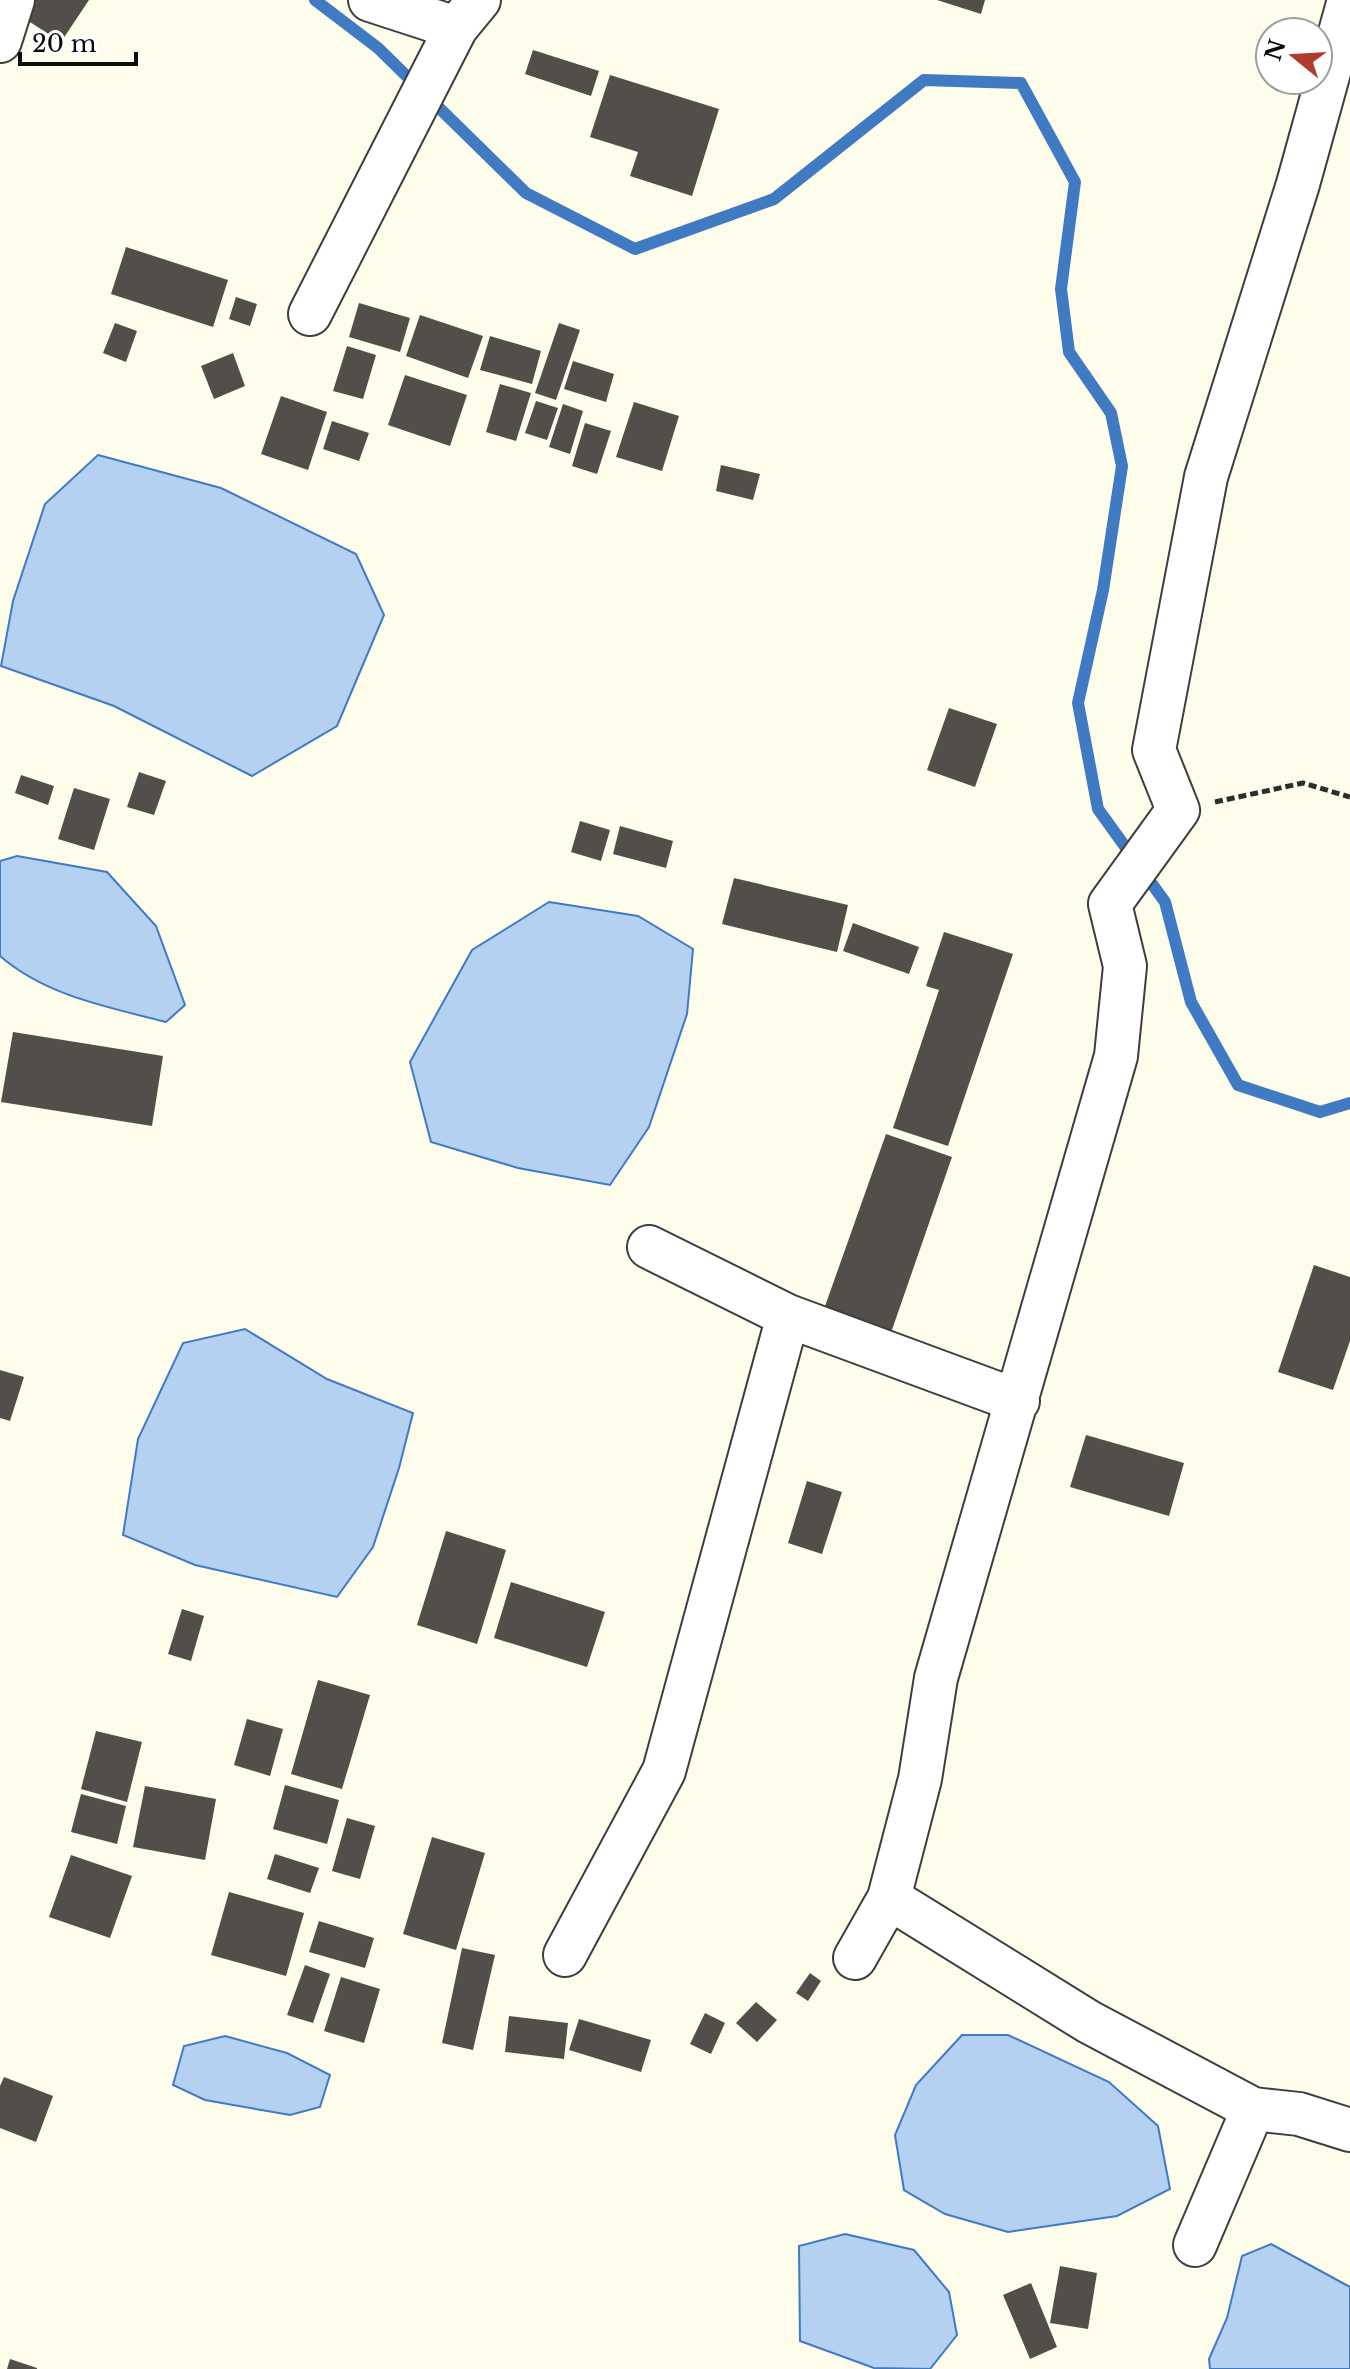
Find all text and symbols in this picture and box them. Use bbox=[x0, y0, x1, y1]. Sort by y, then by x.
scale bar bbox=[20, 16, 136, 66]
north arrow bbox=[1254, 16, 1334, 96]
text: 20 m bbox=[32, 29, 97, 58]
text: N bbox=[1259, 36, 1292, 64]

